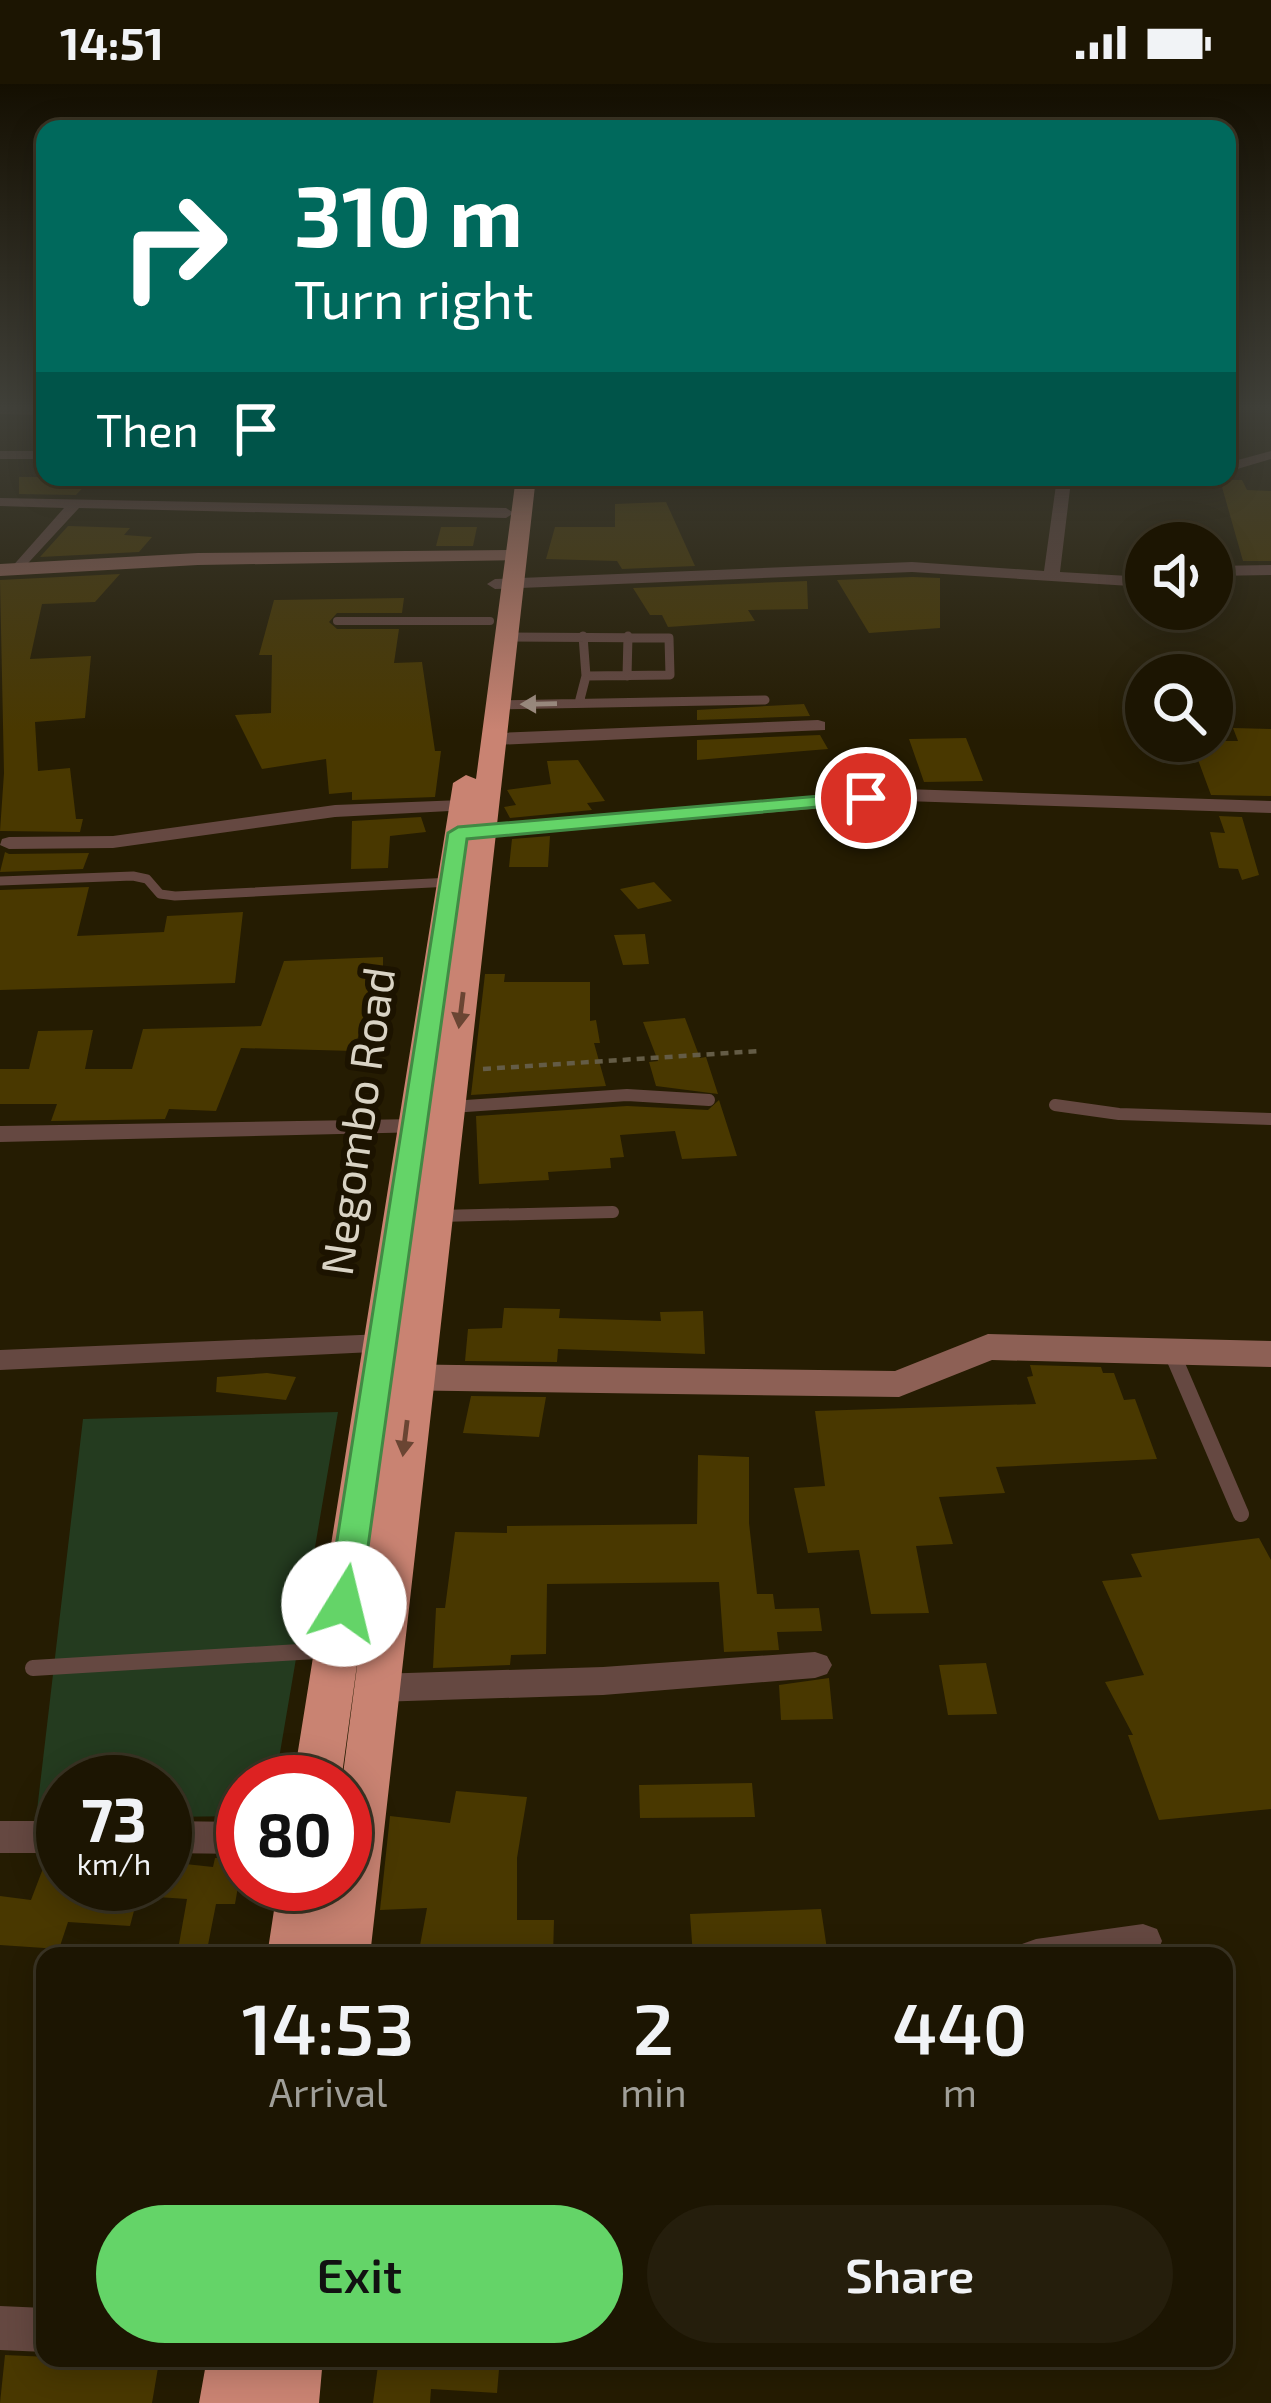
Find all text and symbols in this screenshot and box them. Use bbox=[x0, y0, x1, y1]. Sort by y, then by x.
text: 14:51 bbox=[60, 15, 164, 69]
text: 310 m bbox=[294, 163, 523, 264]
icon: right bbox=[96, 168, 252, 324]
text: Turn right bbox=[294, 265, 534, 330]
icon: arrive bbox=[223, 396, 289, 462]
text: Then bbox=[96, 402, 199, 456]
map controls bbox=[1125, 522, 1233, 762]
button: sound bbox=[1125, 522, 1233, 630]
button: search bbox=[1125, 654, 1233, 762]
one-way arrow bbox=[519, 694, 557, 713]
pin bbox=[815, 747, 917, 849]
icon: arrive bbox=[833, 765, 899, 831]
street label: Negombo Road bbox=[308, 963, 404, 1279]
one-way arrow bbox=[452, 992, 471, 1029]
one-way arrow bbox=[396, 1420, 415, 1458]
position arrow bbox=[281, 1541, 407, 1667]
speed limit sign: 80 bbox=[216, 1755, 372, 1911]
text: 73 bbox=[81, 1782, 147, 1854]
text: km/h bbox=[77, 1845, 151, 1881]
text: 14:53 bbox=[242, 1983, 415, 2069]
text: 2 bbox=[633, 1983, 674, 2069]
text: 440 bbox=[892, 1983, 1027, 2069]
text: Arrival bbox=[269, 2068, 387, 2115]
text: min bbox=[620, 2068, 687, 2115]
text: m bbox=[943, 2068, 977, 2115]
button: Exit bbox=[96, 2205, 623, 2343]
button: Share bbox=[647, 2205, 1173, 2343]

